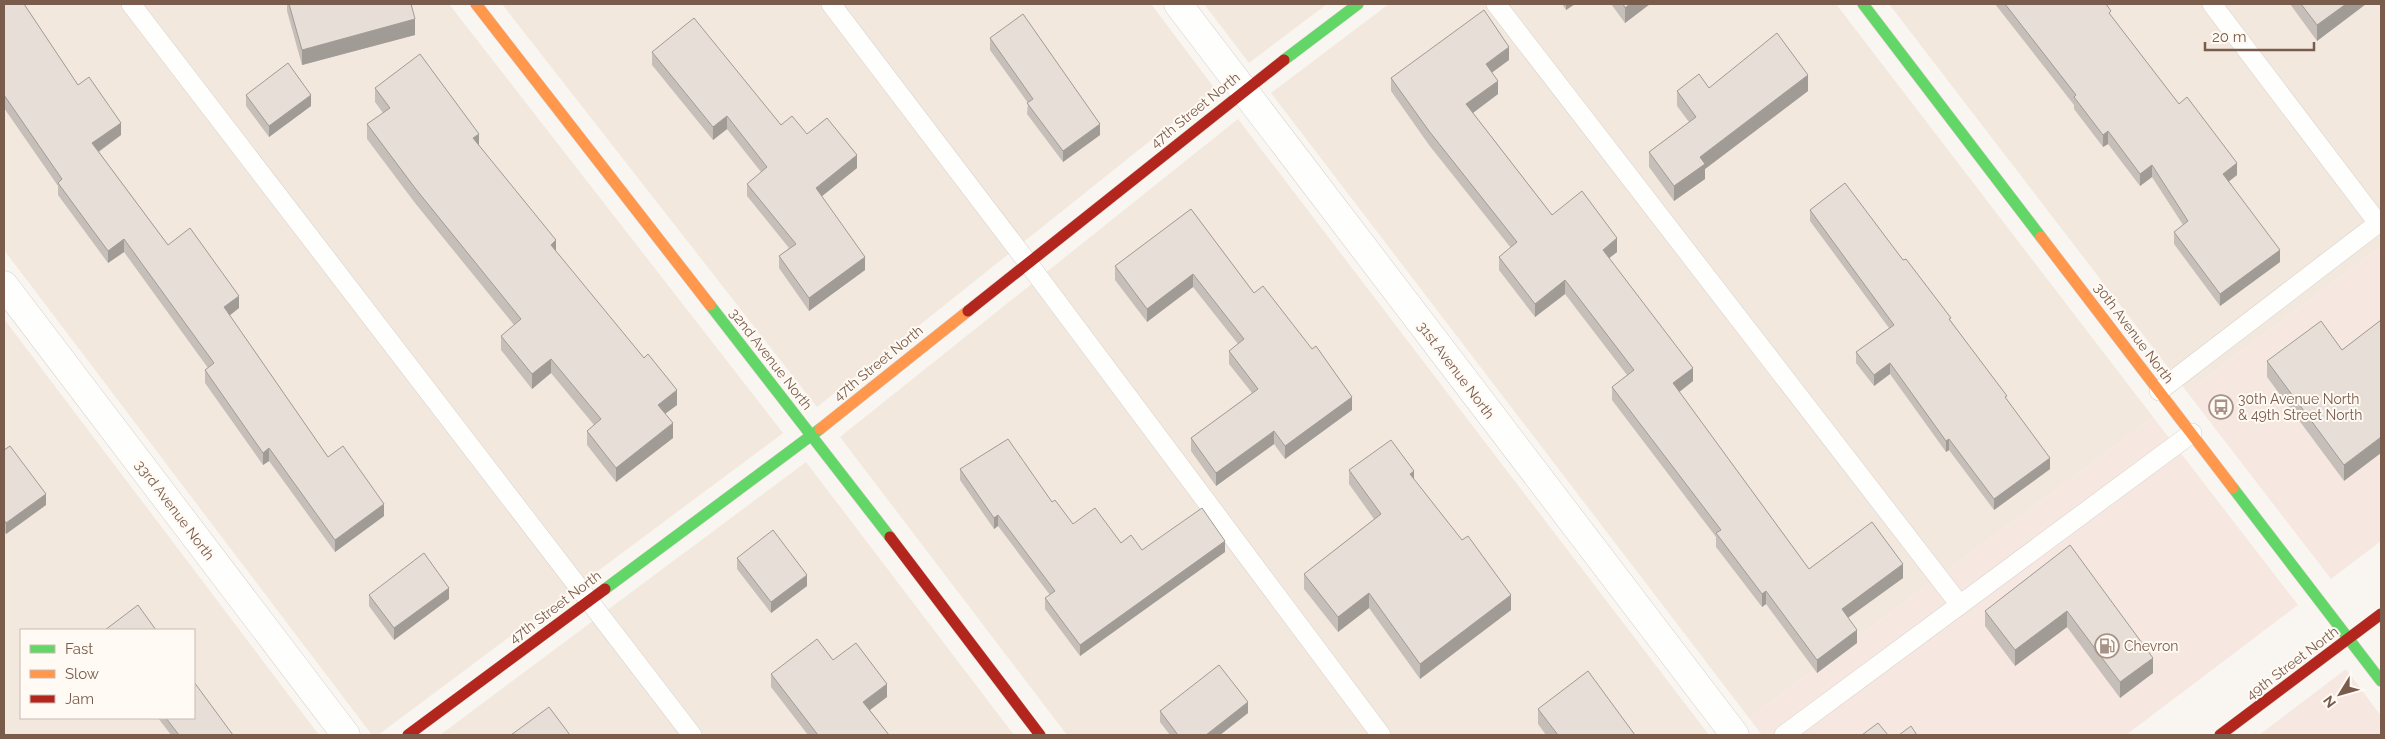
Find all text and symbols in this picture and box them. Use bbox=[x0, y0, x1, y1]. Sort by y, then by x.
scale bar bbox=[2205, 20, 2314, 52]
text: 20 m bbox=[2212, 28, 2247, 46]
street label: 47th Street North bbox=[1147, 69, 1243, 151]
street label: 30th Avenue North bbox=[2091, 280, 2177, 386]
street label: 32nd Avenue North bbox=[726, 305, 816, 413]
street label: 31st Avenue North bbox=[1414, 318, 1498, 422]
street label: 47th Street North bbox=[830, 322, 926, 404]
place label: 30th Avenue North & 49th Street North bbox=[2238, 391, 2362, 423]
bus stop icon: 30th Avenue North & 49th Street North bbox=[2208, 394, 2234, 420]
street label: 33rd Avenue North bbox=[132, 457, 218, 563]
street label: 47th Street North bbox=[506, 567, 604, 647]
street label: 49th Street North bbox=[2242, 623, 2342, 703]
legend bbox=[20, 629, 195, 719]
fuel station icon: Chevron bbox=[2094, 633, 2120, 659]
place label: Chevron bbox=[2124, 638, 2178, 654]
text: Fast bbox=[65, 640, 93, 658]
text: Slow bbox=[65, 665, 99, 683]
north arrow bbox=[2315, 669, 2365, 719]
text: Jam bbox=[65, 690, 94, 708]

